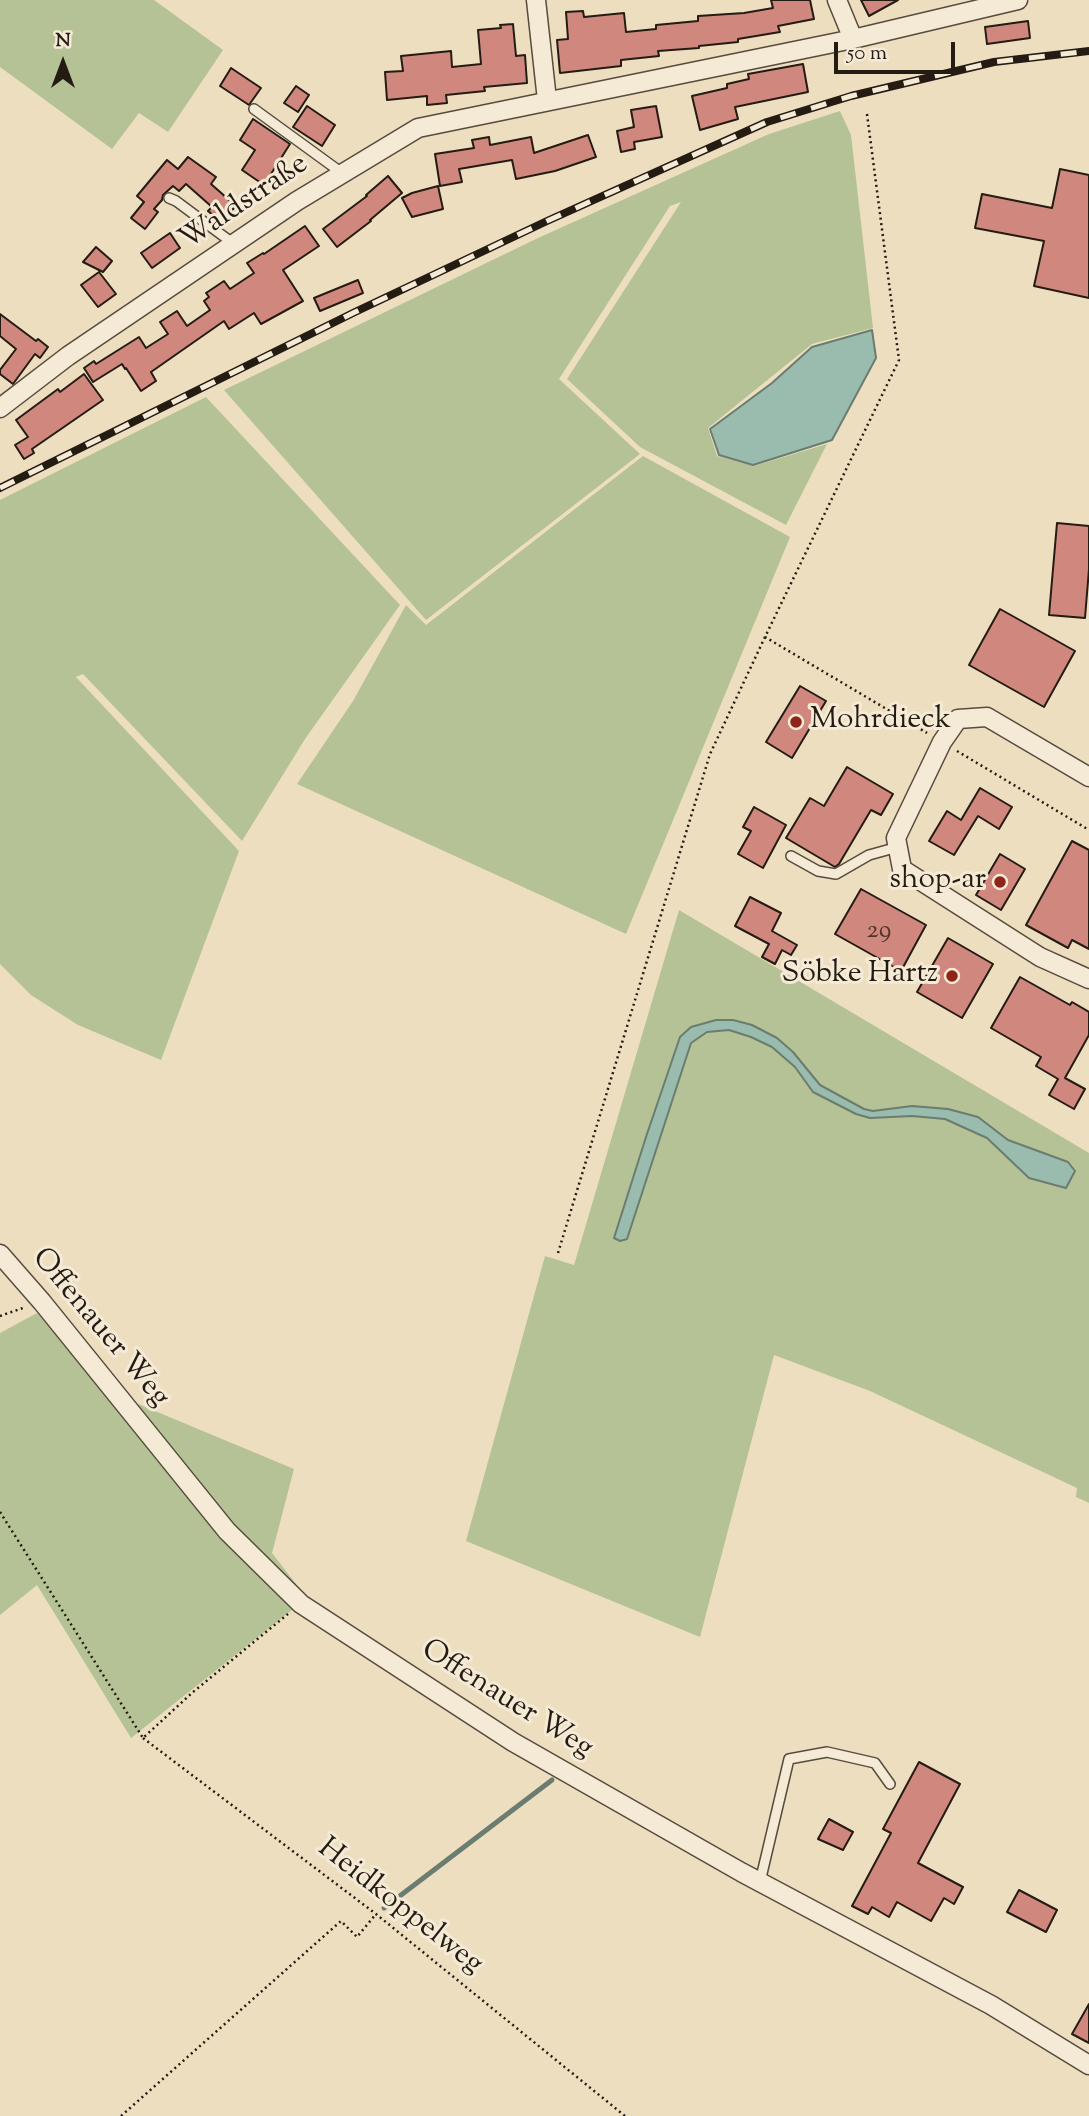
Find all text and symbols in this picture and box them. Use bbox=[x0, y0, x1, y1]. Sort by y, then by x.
north arrow bbox=[28, 28, 98, 98]
text: N bbox=[55, 28, 71, 55]
scale bar bbox=[837, 28, 958, 72]
text: 50 m bbox=[847, 39, 887, 69]
street label: Waldstraße bbox=[174, 148, 316, 260]
place label: Mohrdieck bbox=[810, 704, 951, 740]
marker: Mohrdieck bbox=[788, 714, 804, 730]
place label: shop-ar bbox=[889, 864, 986, 900]
marker: shop-ar bbox=[992, 874, 1008, 890]
house number: 29 bbox=[867, 917, 891, 949]
place label: Söbke Hartz bbox=[782, 958, 938, 994]
marker: Söbke Hartz bbox=[944, 968, 960, 984]
street label: Offenauer Weg bbox=[22, 1242, 176, 1416]
street label: Offenauer Weg bbox=[413, 1634, 599, 1768]
street label: Heidkoppelweg bbox=[309, 1832, 489, 1984]

